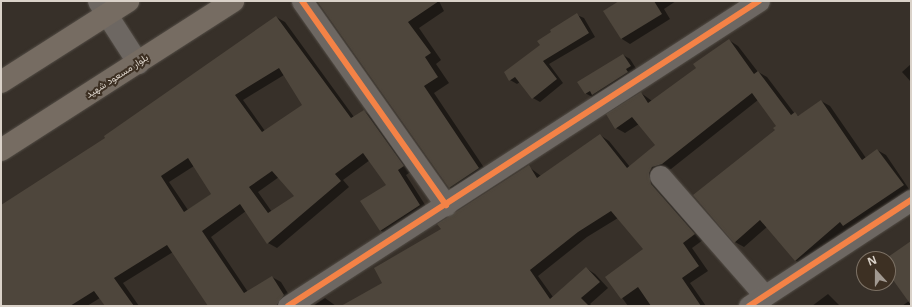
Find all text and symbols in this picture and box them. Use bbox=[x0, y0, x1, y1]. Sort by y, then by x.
street label: بلوار مسعود شهید bbox=[84, 51, 150, 101]
north arrow bbox=[856, 251, 896, 291]
text: N bbox=[865, 252, 879, 269]

